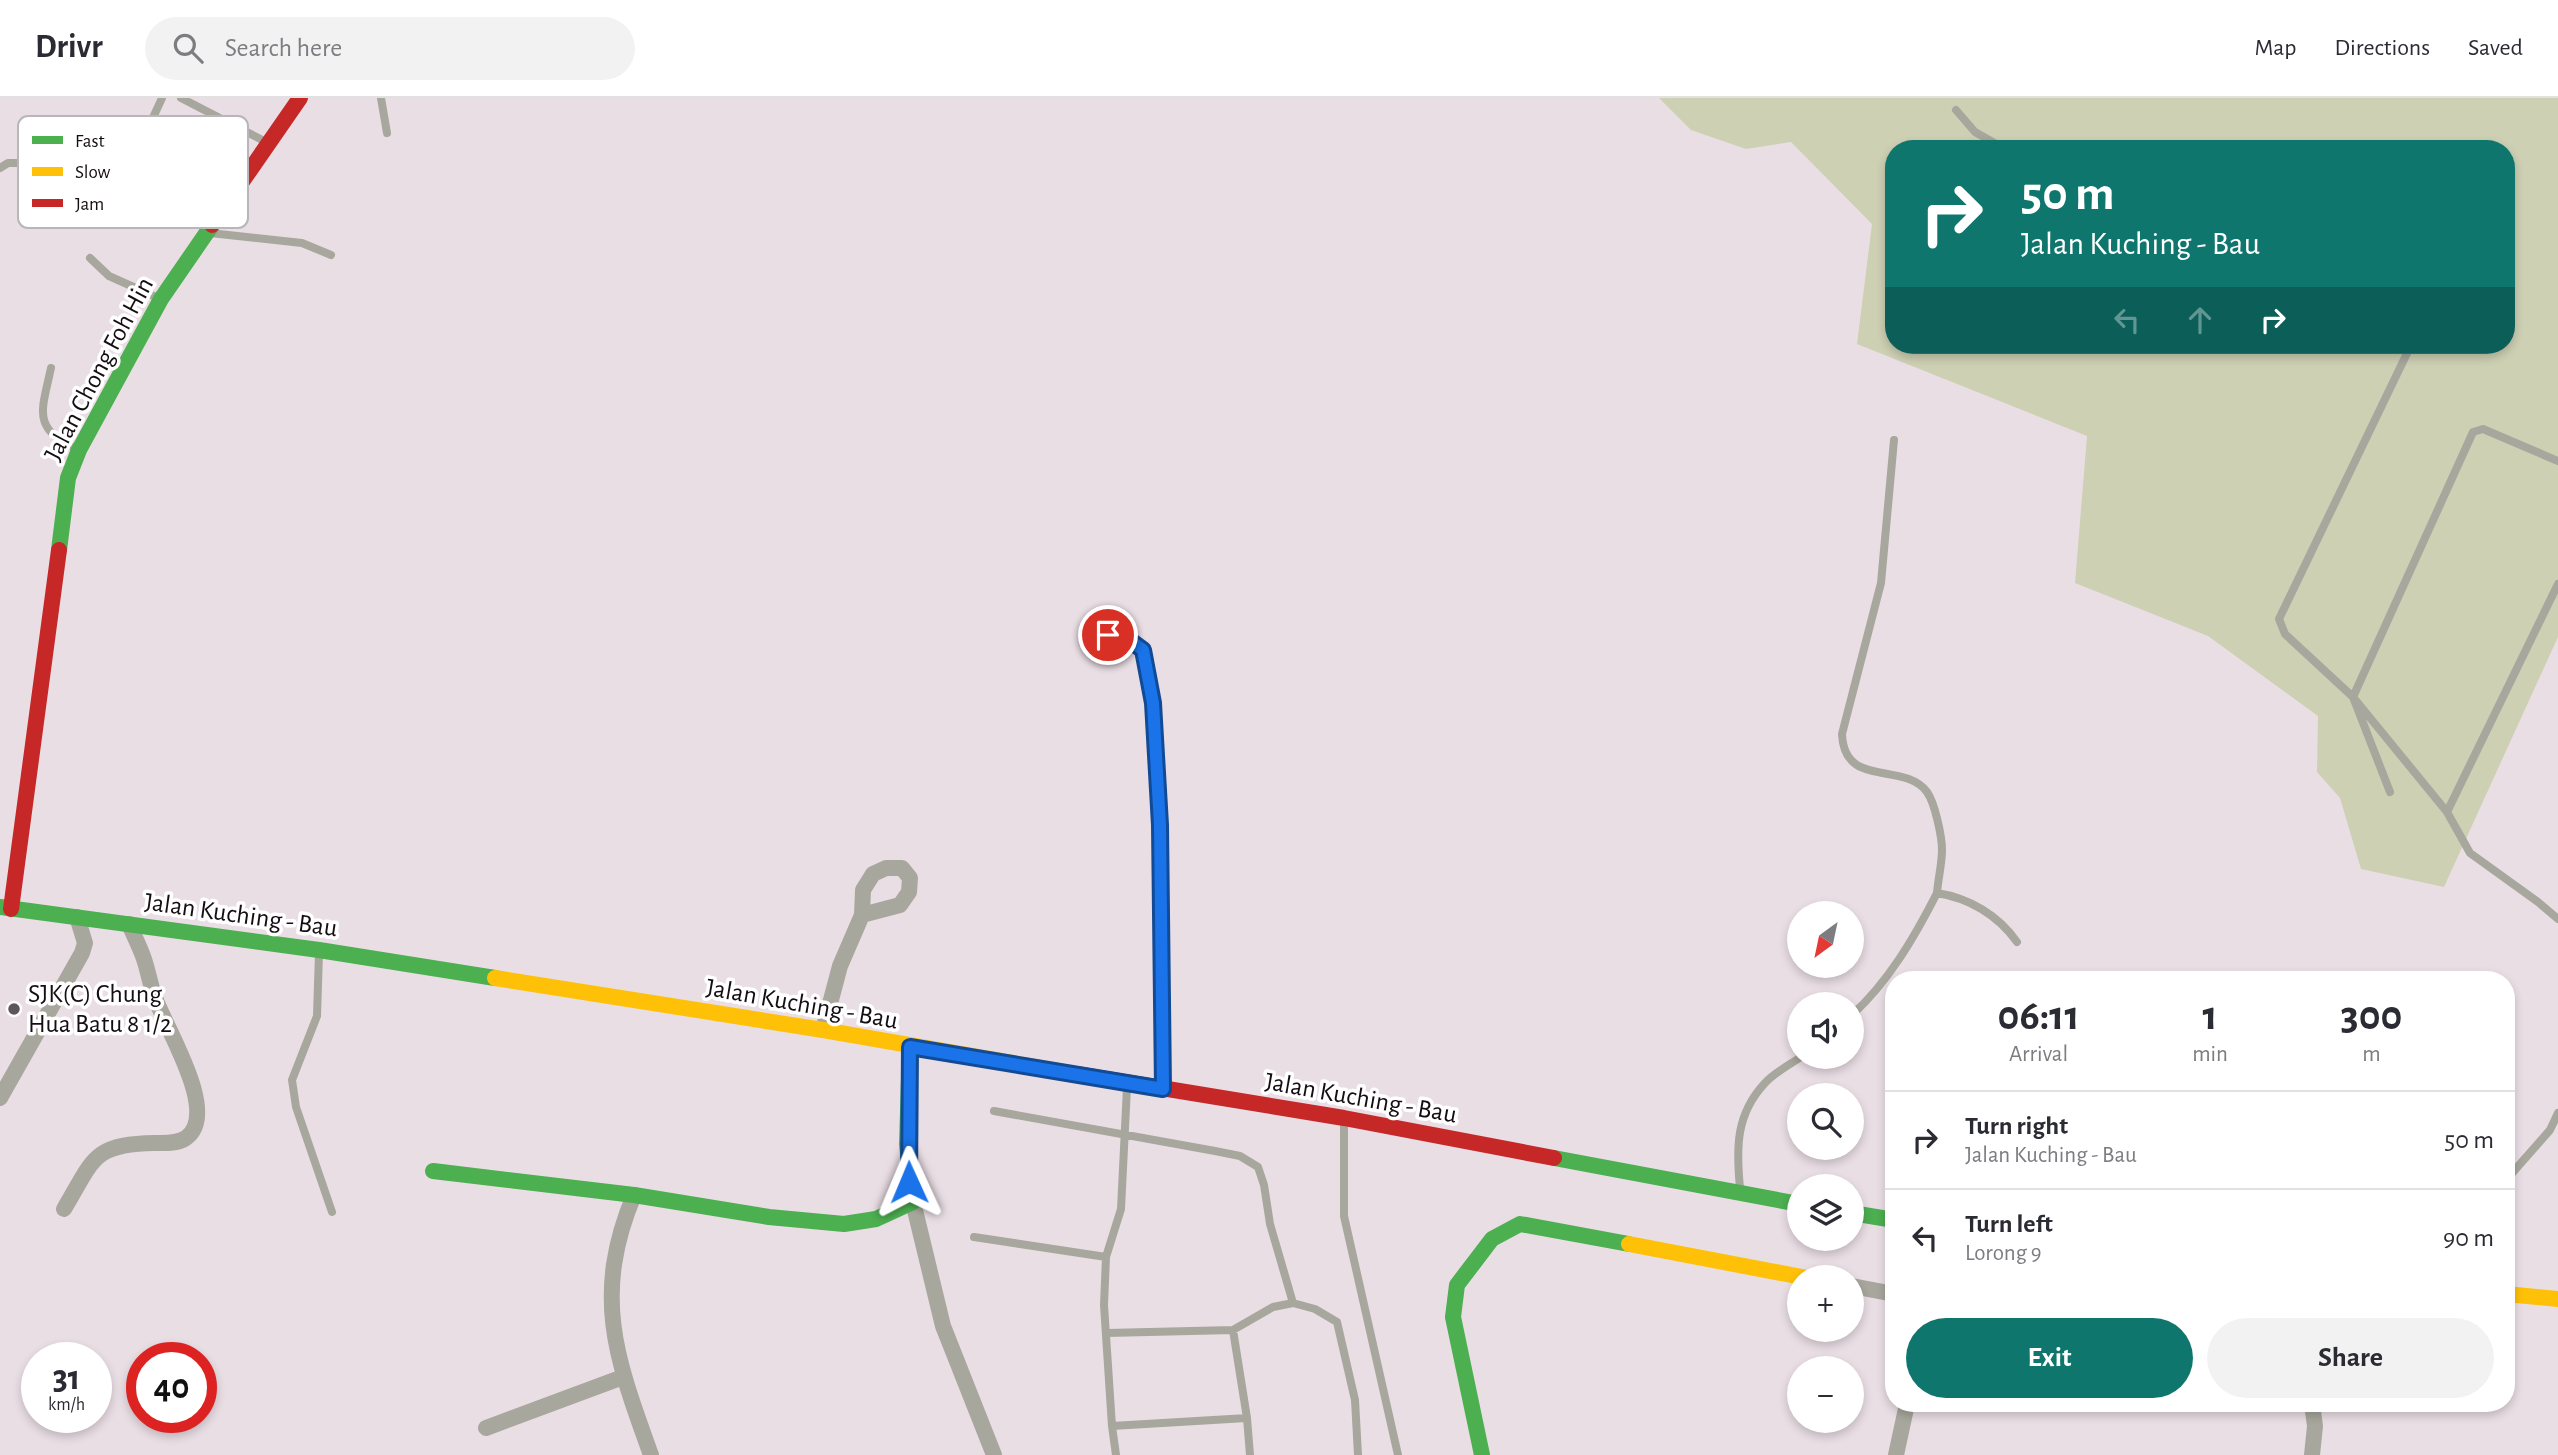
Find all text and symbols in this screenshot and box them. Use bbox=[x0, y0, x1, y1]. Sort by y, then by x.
search box bbox=[145, 17, 635, 80]
icon: search bbox=[169, 29, 207, 67]
text: Drivr bbox=[35, 31, 103, 64]
text: Search here bbox=[225, 35, 342, 61]
text: Map bbox=[2254, 36, 2296, 60]
text: Directions bbox=[2334, 36, 2430, 60]
text: Saved bbox=[2468, 36, 2523, 60]
legend bbox=[18, 116, 248, 228]
text: Fast bbox=[75, 132, 105, 151]
text: Slow bbox=[75, 163, 111, 182]
icon: right bbox=[1906, 168, 1997, 259]
text: 50 m bbox=[2021, 170, 2115, 219]
text: Jam bbox=[75, 195, 104, 214]
text: Jalan Kuching - Bau bbox=[2021, 228, 2260, 260]
street label: Jalan Chong Foh Hin bbox=[40, 273, 158, 465]
icon: left bbox=[2108, 301, 2146, 339]
icon: ahead bbox=[2181, 301, 2219, 339]
icon: right bbox=[2254, 301, 2292, 339]
pin bbox=[1078, 605, 1138, 665]
icon: arrive bbox=[1089, 616, 1127, 654]
street label: Jalan Kuching - Bau bbox=[143, 889, 339, 941]
north arrow bbox=[1787, 901, 1864, 978]
map controls bbox=[1787, 901, 1864, 1433]
street label: Jalan Kuching - Bau bbox=[704, 974, 900, 1034]
place label: SJK(C) Chung Hua Batu 8 1/2 bbox=[28, 981, 172, 1037]
button: sound bbox=[1787, 992, 1864, 1069]
text: 06:11 bbox=[1998, 995, 2080, 1037]
text: 1 bbox=[2203, 995, 2218, 1037]
text: 300 bbox=[2341, 995, 2402, 1037]
marker: SJK(C) Chung Hua Batu 8 1/2 bbox=[6, 1001, 22, 1017]
text: Arrival bbox=[2009, 1043, 2068, 1066]
text: min bbox=[2192, 1043, 2228, 1066]
text: m bbox=[2362, 1043, 2381, 1066]
street label: Jalan Kuching - Bau bbox=[1263, 1068, 1459, 1128]
button: search bbox=[1787, 1083, 1864, 1160]
text: Turn right bbox=[1965, 1113, 2068, 1139]
icon: right bbox=[1906, 1121, 1944, 1159]
text: 50 m bbox=[2444, 1127, 2494, 1153]
text: Jalan Kuching - Bau bbox=[1965, 1144, 2137, 1167]
position arrow bbox=[872, 1145, 946, 1219]
button: layers bbox=[1787, 1174, 1864, 1251]
text: Turn left bbox=[1965, 1211, 2053, 1237]
icon: left bbox=[1906, 1219, 1944, 1257]
text: 90 m bbox=[2443, 1225, 2494, 1251]
text: Lorong 9 bbox=[1965, 1242, 2041, 1265]
button: + bbox=[1787, 1265, 1864, 1342]
button: Exit bbox=[1906, 1318, 2193, 1398]
button: Share bbox=[2207, 1318, 2494, 1398]
speed limit sign: 40 bbox=[126, 1342, 217, 1433]
button: − bbox=[1787, 1356, 1864, 1433]
text: 31 bbox=[53, 1361, 80, 1396]
text: km/h bbox=[48, 1396, 85, 1414]

